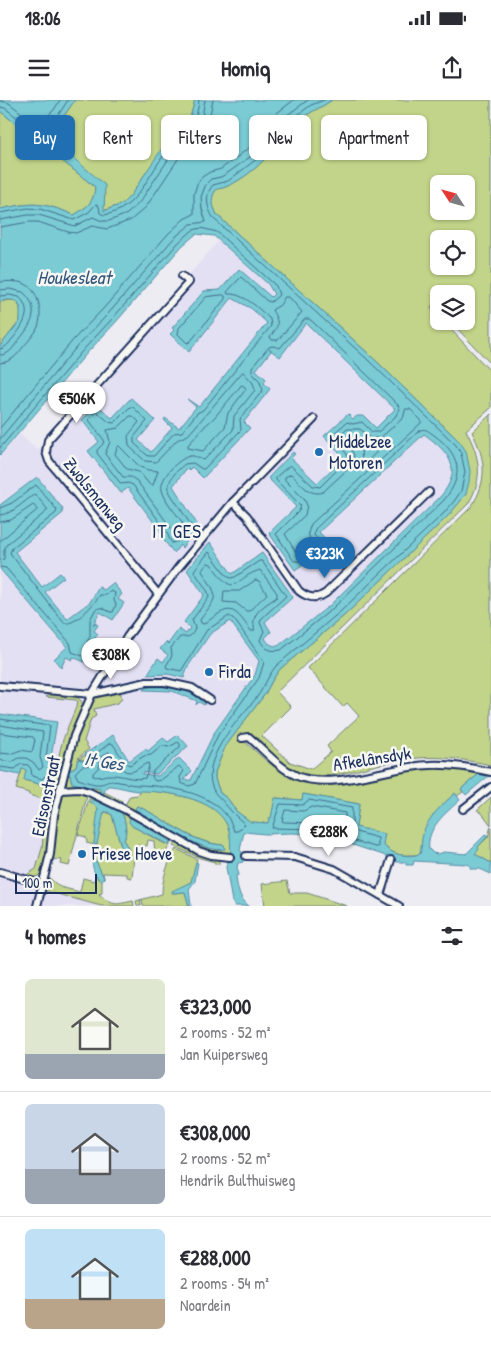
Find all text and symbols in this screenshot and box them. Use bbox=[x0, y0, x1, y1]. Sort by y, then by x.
text: 18:06 bbox=[25, 5, 61, 31]
text: Homiq bbox=[221, 53, 270, 83]
icon: menu bbox=[25, 54, 53, 82]
icon: share bbox=[438, 54, 466, 82]
chip: Buy bbox=[15, 115, 75, 160]
chip: Rent bbox=[85, 115, 151, 160]
chip: Filters bbox=[161, 115, 239, 160]
chip: New bbox=[249, 115, 311, 160]
chip: Apartment bbox=[321, 115, 427, 160]
north arrow bbox=[430, 175, 475, 220]
map controls bbox=[430, 175, 475, 330]
button: locate bbox=[430, 230, 475, 275]
water label: Houkesleat bbox=[37, 264, 113, 290]
button: layers bbox=[430, 285, 475, 330]
pin: €506K bbox=[42, 382, 112, 424]
text: €506K bbox=[59, 387, 95, 409]
place label: Middelzee Motoren bbox=[329, 429, 392, 475]
marker: Middelzee Motoren bbox=[313, 446, 325, 458]
street label: Zwolsmanweg bbox=[58, 452, 133, 536]
district label: IT GES bbox=[152, 518, 202, 544]
pin: €323K bbox=[290, 536, 360, 579]
text: €323K bbox=[306, 542, 344, 564]
pin: €308K bbox=[76, 638, 146, 680]
text: €308K bbox=[92, 643, 130, 665]
place label: Firda bbox=[218, 659, 251, 684]
marker: Firda bbox=[203, 666, 215, 678]
street label: Afkelânsdyk bbox=[331, 740, 413, 777]
water label: It Ges bbox=[83, 745, 127, 777]
street label: Edisonstraat bbox=[25, 753, 66, 838]
pin: €288K bbox=[294, 814, 364, 857]
text: €288K bbox=[310, 820, 348, 842]
place label: Friese Hoeve bbox=[91, 841, 172, 866]
marker: Friese Hoeve bbox=[76, 848, 88, 860]
scale bar bbox=[15, 871, 98, 894]
text: 100 m bbox=[22, 873, 52, 892]
text: 4 homes bbox=[25, 922, 86, 951]
icon: filters bbox=[438, 922, 466, 950]
text: €323,000 bbox=[180, 992, 251, 1021]
icon: home bbox=[65, 999, 125, 1059]
text: 2 rooms · 52 m² bbox=[180, 1021, 270, 1043]
text: Jan Kuipersweg bbox=[180, 1043, 268, 1065]
text: €308,000 bbox=[180, 1118, 250, 1147]
icon: home bbox=[65, 1124, 125, 1184]
text: 2 rooms · 52 m² bbox=[180, 1147, 270, 1169]
text: Hendrik Bulthuisweg bbox=[180, 1169, 295, 1191]
text: €288,000 bbox=[180, 1243, 251, 1272]
icon: home bbox=[65, 1249, 125, 1309]
text: 2 rooms · 54 m² bbox=[180, 1272, 269, 1294]
text: Noardein bbox=[180, 1294, 231, 1316]

